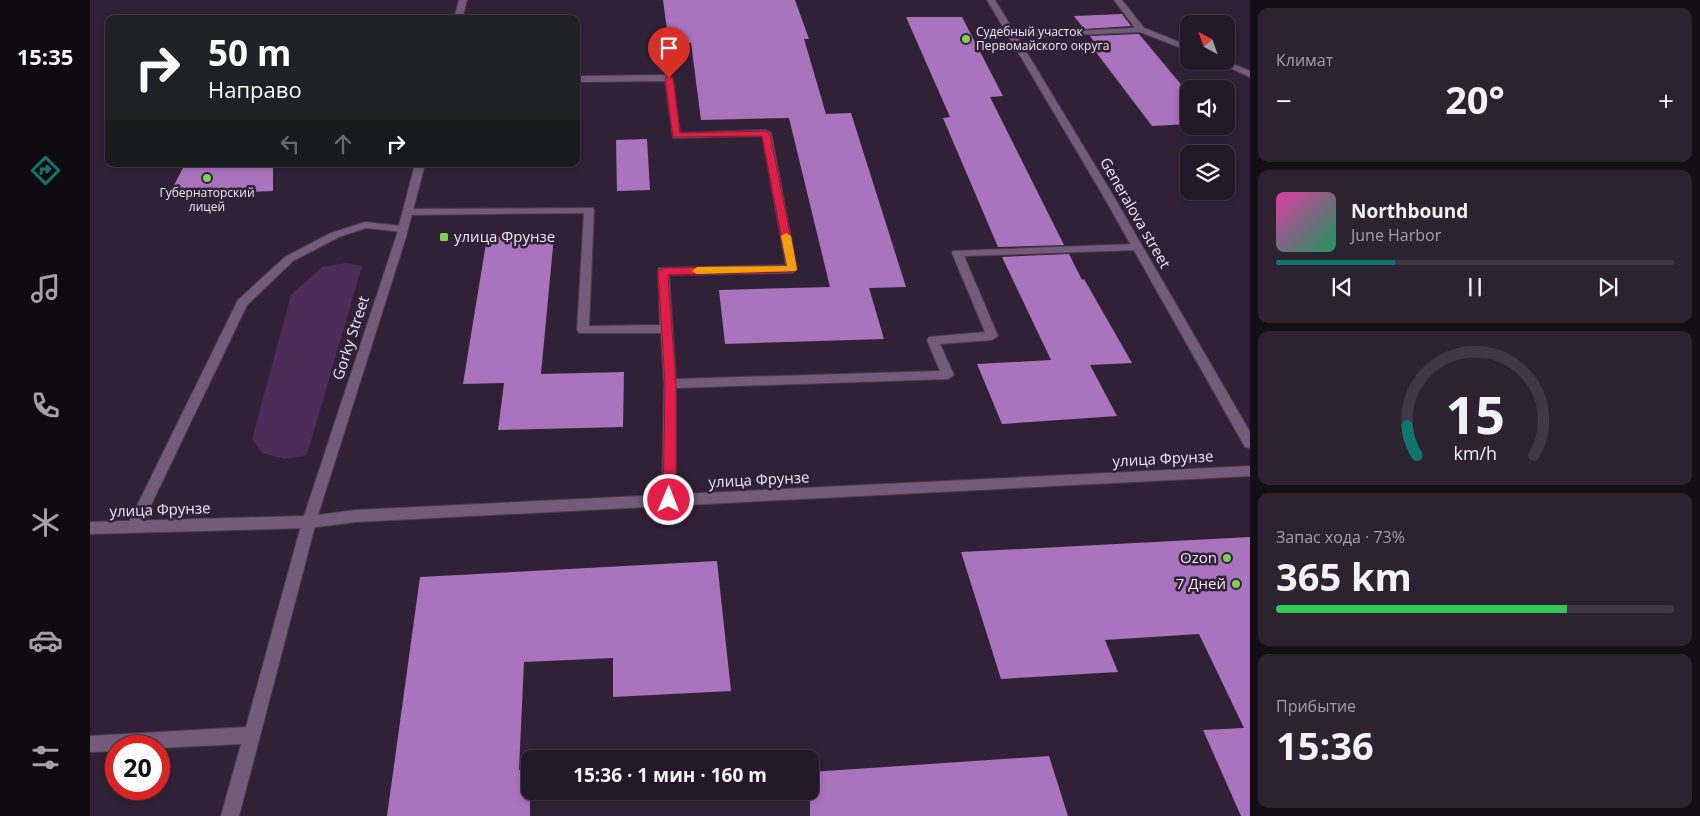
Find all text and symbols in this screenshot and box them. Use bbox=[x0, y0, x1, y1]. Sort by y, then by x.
north arrow bbox=[1180, 15, 1235, 70]
map controls bbox=[1180, 15, 1235, 200]
place label: Судебный участок Первомайского округа bbox=[976, 23, 1109, 54]
pin bbox=[648, 27, 690, 78]
text: 50 m bbox=[208, 29, 291, 76]
marker: Судебный участок Первомайского округа bbox=[960, 33, 972, 45]
icon: arrive bbox=[655, 34, 683, 62]
icon: right bbox=[125, 35, 190, 100]
text: 15:35 bbox=[17, 41, 73, 71]
text: Климат bbox=[1276, 49, 1333, 71]
text: 20° bbox=[1445, 73, 1505, 125]
text: Направо bbox=[208, 74, 302, 104]
button: sound bbox=[1180, 80, 1235, 135]
text: − bbox=[1276, 81, 1292, 119]
text: + bbox=[1658, 81, 1674, 119]
icon: left bbox=[276, 130, 304, 158]
icon: ahead bbox=[329, 130, 357, 158]
icon: right bbox=[382, 130, 410, 158]
button: layers bbox=[1180, 145, 1235, 200]
icon: directions bbox=[28, 153, 63, 188]
street label: Generalova street bbox=[1096, 153, 1176, 272]
marker: Губернаторский лицей bbox=[201, 172, 213, 184]
place label: Губернаторский лицей bbox=[159, 184, 255, 215]
text: Northbound bbox=[1351, 198, 1468, 224]
text: June Harbor bbox=[1351, 224, 1441, 246]
place label: улица Фрунзе bbox=[454, 226, 555, 246]
marker: улица Фрунзе bbox=[438, 231, 450, 243]
icon: music bbox=[28, 271, 63, 306]
icon: previous bbox=[1328, 273, 1356, 301]
icon: pause bbox=[1461, 273, 1489, 301]
icon: next bbox=[1594, 273, 1622, 301]
street label: Gorky Street bbox=[327, 293, 373, 382]
text: 15 bbox=[1445, 378, 1505, 449]
icon: phone bbox=[28, 388, 63, 423]
text: km/h bbox=[1453, 441, 1497, 465]
street label: улица Фрунзе bbox=[1112, 445, 1214, 471]
street label: улица Фрунзе bbox=[708, 466, 810, 492]
position arrow bbox=[642, 473, 694, 525]
street label: улица Фрунзе bbox=[109, 497, 211, 521]
icon: climate bbox=[28, 505, 63, 540]
text: Запас хода · 73% bbox=[1276, 526, 1405, 548]
place label: Ozon bbox=[1180, 547, 1217, 567]
text: 365 km bbox=[1276, 550, 1412, 602]
marker: Ozon bbox=[1221, 552, 1233, 564]
place label: 7 Дней bbox=[1176, 573, 1226, 593]
marker: 7 Дней bbox=[1230, 578, 1242, 590]
icon: car bbox=[28, 623, 63, 658]
text: Прибытие bbox=[1276, 695, 1356, 717]
text: 15:36 bbox=[1276, 719, 1374, 771]
speed limit sign: 20 bbox=[105, 735, 170, 800]
icon: filters bbox=[28, 740, 63, 775]
text: 15:36 · 1 мин · 160 m bbox=[573, 762, 767, 788]

